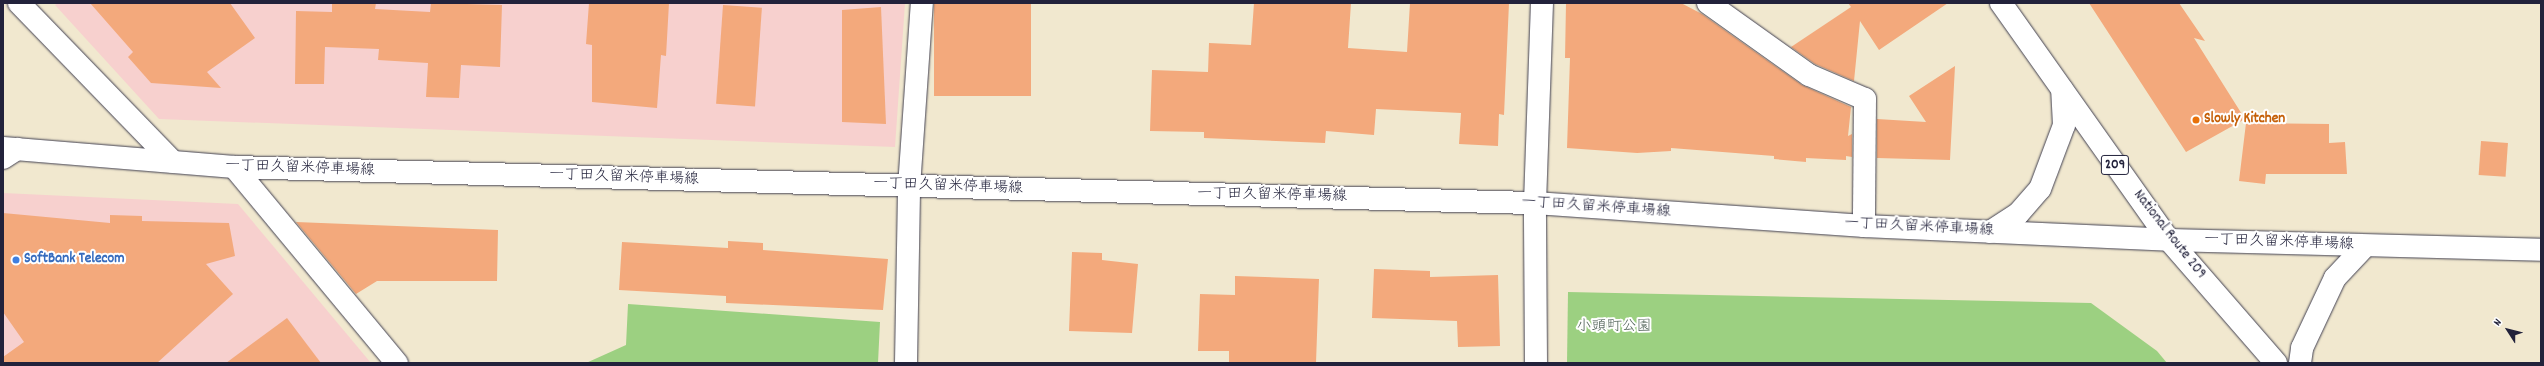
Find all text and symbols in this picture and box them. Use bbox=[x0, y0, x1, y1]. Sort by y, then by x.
place label: Slowly Kitchen bbox=[2204, 111, 2285, 129]
marker: Slowly Kitchen bbox=[2191, 115, 2201, 125]
road number: 209 bbox=[2100, 153, 2130, 177]
street label: 一丁田久留米停車場線 bbox=[225, 157, 375, 181]
street label: 一丁田久留米停車場線 bbox=[549, 166, 699, 190]
street label: 一丁田久留米停車場線 bbox=[873, 175, 1023, 199]
street label: 一丁田久留米停車場線 bbox=[1197, 186, 1347, 206]
street label: National Route 209 bbox=[2129, 187, 2209, 283]
street label: 一丁田久留米停車場線 bbox=[1521, 194, 1671, 222]
street label: 一丁田久留米停車場線 bbox=[1844, 215, 1994, 241]
street label: 一丁田久留米停車場線 bbox=[2204, 231, 2354, 255]
place label: SoftBank Telecom bbox=[24, 251, 125, 269]
marker: SoftBank Telecom bbox=[11, 255, 21, 265]
north arrow bbox=[2488, 310, 2528, 350]
text: N bbox=[2490, 316, 2506, 330]
park label: 小頭町公園 bbox=[1577, 319, 1651, 337]

